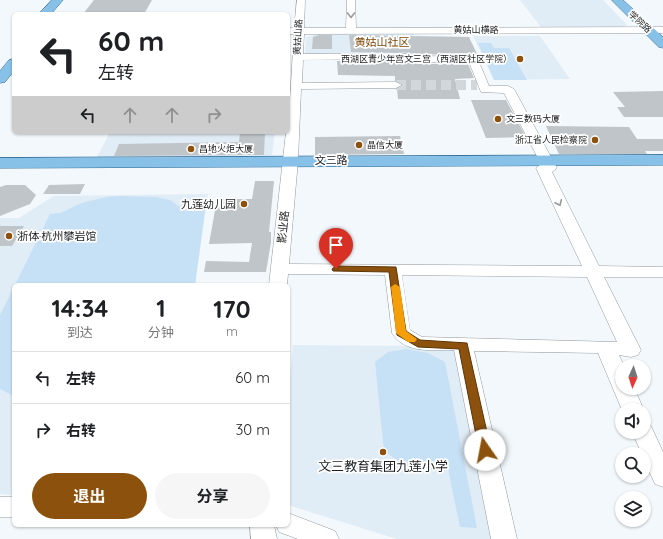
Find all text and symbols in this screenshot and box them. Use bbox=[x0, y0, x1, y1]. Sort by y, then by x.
street label: 学院路 bbox=[627, 8, 654, 35]
one-way arrow bbox=[347, 12, 355, 18]
street label: 黄姑山路 bbox=[291, 19, 304, 55]
text: 60 m bbox=[98, 23, 164, 58]
street label: 黄姑山横路 bbox=[453, 24, 499, 35]
icon: left bbox=[32, 28, 84, 80]
district label: 黄姑山社区 bbox=[355, 35, 410, 49]
place label: 西湖区青少年宫文三宫（西湖区社区学院） bbox=[341, 53, 512, 64]
marker: 西湖区青少年宫文三宫（西湖区社区学院） bbox=[515, 54, 525, 64]
text: 左转 bbox=[98, 61, 134, 84]
icon: left bbox=[77, 104, 99, 126]
icon: ahead bbox=[119, 104, 141, 126]
icon: ahead bbox=[161, 104, 183, 126]
icon: right bbox=[203, 104, 225, 126]
place label: 文三数码大厦 bbox=[506, 113, 560, 124]
marker: 文三数码大厦 bbox=[493, 114, 503, 124]
place label: 浙江省人民检察院 bbox=[515, 134, 587, 145]
marker: 浙江省人民检察院 bbox=[590, 135, 600, 145]
place label: 晶信大厦 bbox=[367, 139, 403, 150]
marker: 晶信大厦 bbox=[354, 140, 364, 150]
place label: 昌地火炬大厦 bbox=[199, 143, 253, 154]
marker: 昌地火炬大厦 bbox=[186, 144, 196, 154]
street label: 文三路 bbox=[315, 153, 348, 167]
place label: 九莲幼儿园 bbox=[181, 197, 236, 211]
marker: 九莲幼儿园 bbox=[239, 199, 249, 209]
one-way arrow bbox=[554, 199, 562, 206]
street label: 影业路 bbox=[274, 210, 292, 244]
pin bbox=[319, 228, 353, 269]
place label: 浙体·杭州攀岩馆 bbox=[17, 229, 96, 243]
marker: 浙体·杭州攀岩馆 bbox=[4, 231, 14, 241]
icon: arrive bbox=[325, 234, 347, 256]
text: 14:34 bbox=[51, 293, 108, 323]
text: 1 bbox=[156, 293, 166, 323]
text: 170 bbox=[213, 294, 251, 324]
text: m bbox=[226, 323, 238, 339]
text: 到达 bbox=[67, 324, 93, 340]
text: 分钟 bbox=[148, 324, 174, 340]
north arrow bbox=[615, 359, 651, 395]
map controls bbox=[615, 359, 651, 527]
icon: left bbox=[32, 367, 54, 389]
text: 60 m bbox=[235, 368, 270, 387]
text: 左转 bbox=[66, 369, 96, 388]
button: sound bbox=[615, 403, 651, 439]
icon: right bbox=[32, 419, 54, 441]
text: 30 m bbox=[235, 420, 270, 439]
text: 右转 bbox=[66, 421, 96, 440]
position arrow bbox=[464, 429, 506, 471]
marker: 文三教育集团九莲小学 bbox=[378, 447, 388, 457]
button: search bbox=[615, 447, 651, 483]
place label: 文三教育集团九莲小学 bbox=[318, 458, 448, 474]
button: 退出 bbox=[32, 473, 147, 519]
button: 分享 bbox=[155, 473, 270, 519]
button: layers bbox=[615, 491, 651, 527]

